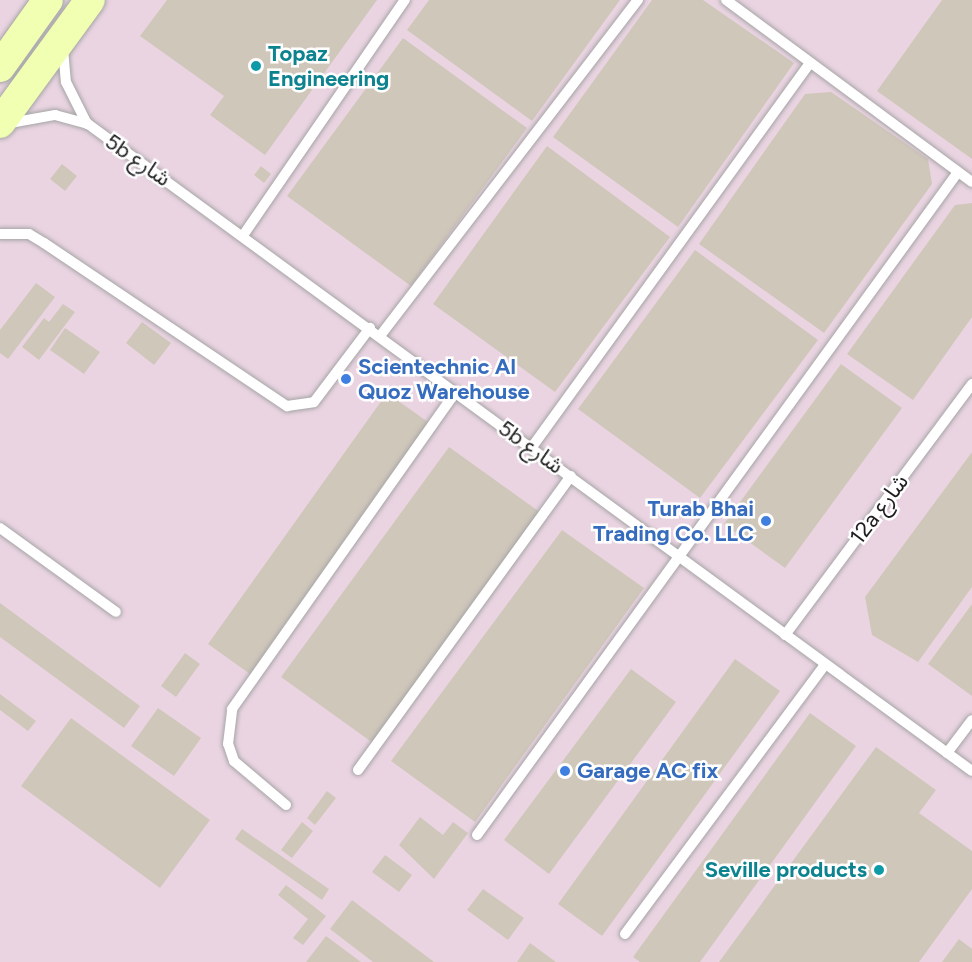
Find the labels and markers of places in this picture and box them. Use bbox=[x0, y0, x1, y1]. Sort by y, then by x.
place label: Topaz Engineering bbox=[268, 40, 389, 92]
marker: Topaz Engineering bbox=[249, 59, 263, 73]
place label: Scientechnic Al Quoz Warehouse bbox=[358, 353, 530, 404]
marker: Scientechnic Al Quoz Warehouse bbox=[339, 372, 353, 386]
place label: Turab Bhai Trading Co. LLC bbox=[593, 495, 754, 546]
marker: Turab Bhai Trading Co. LLC bbox=[759, 514, 773, 528]
place label: Garage AC fix bbox=[577, 758, 718, 784]
marker: Garage AC fix bbox=[558, 764, 572, 778]
place label: Seville products bbox=[705, 857, 867, 883]
marker: Seville products bbox=[872, 863, 886, 877]

